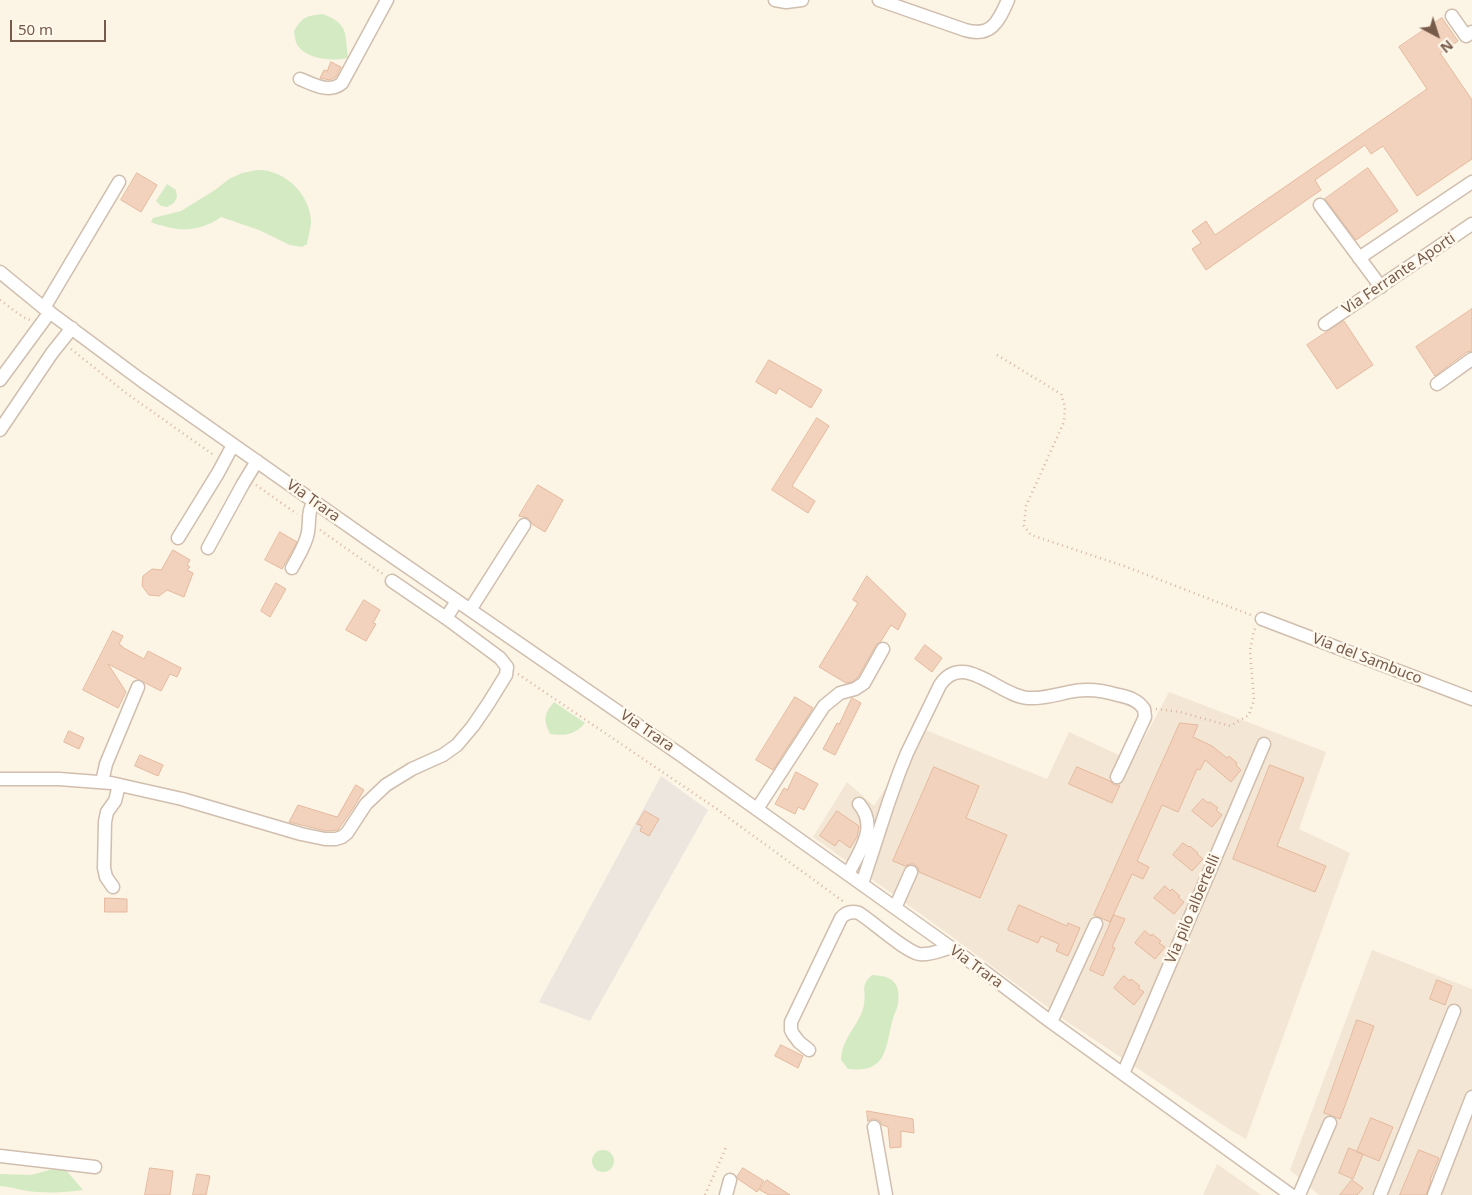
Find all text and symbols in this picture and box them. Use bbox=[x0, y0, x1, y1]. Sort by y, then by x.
scale bar bbox=[12, 10, 109, 42]
north arrow bbox=[1412, 10, 1462, 60]
text: 50 m bbox=[18, 19, 53, 39]
text: N bbox=[1436, 36, 1457, 58]
street label: Via Ferrante Aporti bbox=[1339, 230, 1459, 318]
street label: Via Trara bbox=[283, 476, 343, 526]
street label: Via del Sambuco bbox=[1310, 630, 1424, 688]
street label: Via Trara bbox=[617, 706, 677, 756]
street label: Via pilo albertelli bbox=[1162, 852, 1224, 966]
street label: Via Trara bbox=[946, 942, 1006, 992]

